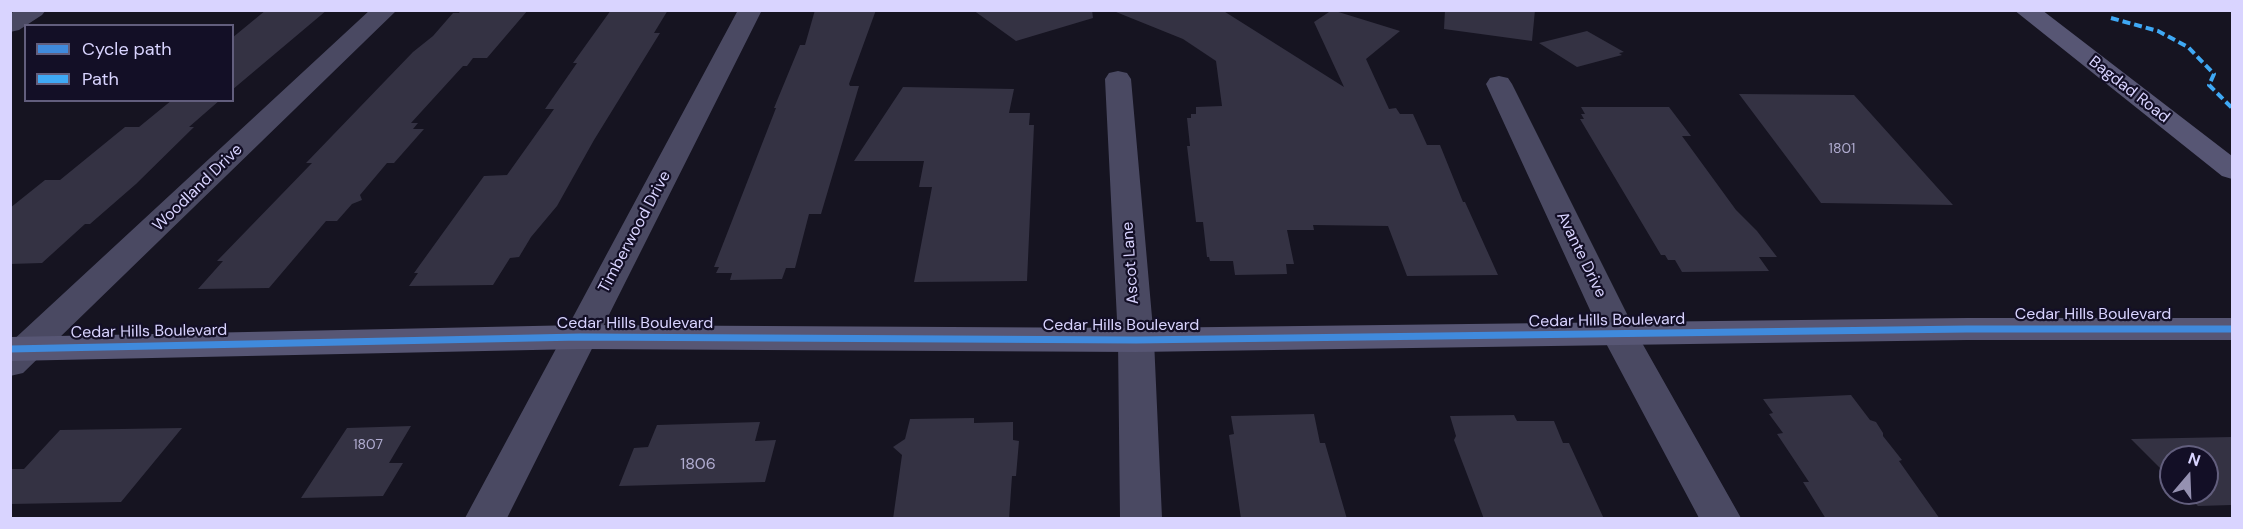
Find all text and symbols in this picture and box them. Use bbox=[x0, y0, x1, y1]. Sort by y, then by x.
legend bbox=[24, 24, 234, 102]
text: Cycle path bbox=[82, 37, 172, 61]
street label: Bagdad Road bbox=[2085, 53, 2173, 127]
text: Path bbox=[82, 67, 119, 91]
street label: Woodland Drive bbox=[149, 140, 247, 236]
house number: 1801 bbox=[1829, 141, 1855, 157]
street label: Timberwood Drive bbox=[595, 168, 675, 296]
street label: Avante Drive bbox=[1552, 209, 1610, 301]
street label: Ascot Lane bbox=[1119, 221, 1143, 305]
street label: Cedar Hills Boulevard bbox=[2015, 305, 2171, 325]
street label: Cedar Hills Boulevard bbox=[1529, 310, 1685, 332]
street label: Cedar Hills Boulevard bbox=[557, 314, 713, 334]
street label: Cedar Hills Boulevard bbox=[1043, 316, 1199, 336]
street label: Cedar Hills Boulevard bbox=[71, 321, 227, 343]
house number: 1807 bbox=[353, 437, 383, 453]
north arrow bbox=[2159, 445, 2219, 505]
text: N bbox=[2185, 448, 2203, 471]
house number: 1806 bbox=[680, 455, 716, 475]

